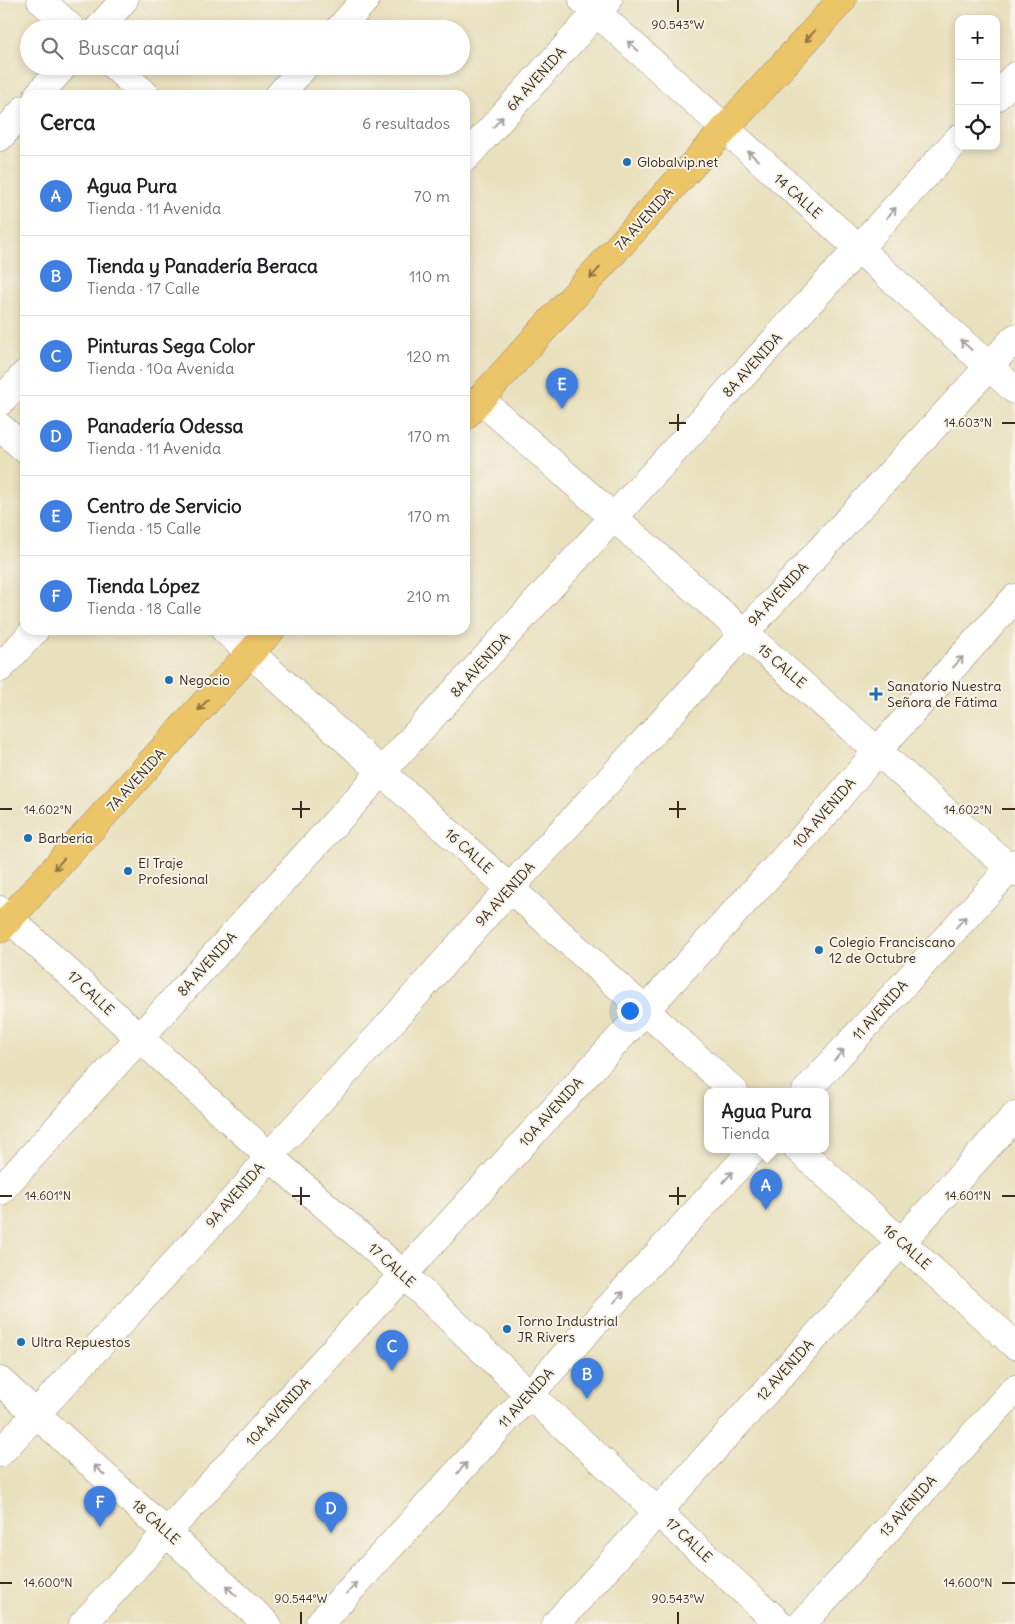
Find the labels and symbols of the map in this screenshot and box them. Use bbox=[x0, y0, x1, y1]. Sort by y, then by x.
text: 90.543°W bbox=[652, 17, 705, 32]
one-way arrow bbox=[804, 30, 815, 43]
one-way arrow bbox=[626, 40, 639, 52]
street label: 6A AVENIDA bbox=[502, 43, 570, 115]
one-way arrow bbox=[492, 116, 504, 129]
one-way arrow bbox=[747, 150, 760, 161]
place label: Globalvip.net bbox=[637, 153, 718, 171]
marker: Globalvip.net bbox=[621, 156, 633, 168]
street label: 14 CALLE bbox=[770, 170, 826, 222]
street label: 7A AVENIDA bbox=[611, 184, 677, 254]
one-way arrow bbox=[885, 206, 896, 219]
one-way arrow bbox=[589, 267, 601, 280]
street label: 8A AVENIDA bbox=[718, 329, 786, 401]
one-way arrow bbox=[959, 340, 972, 351]
pin: E bbox=[546, 368, 578, 409]
text: 14.603°N bbox=[944, 415, 992, 430]
street label: 9A AVENIDA bbox=[744, 558, 812, 630]
street label: 8A AVENIDA bbox=[446, 629, 514, 701]
street label: 15 CALLE bbox=[754, 640, 810, 692]
one-way arrow bbox=[952, 656, 963, 669]
place label: Negocio bbox=[179, 671, 230, 689]
marker: Negocio bbox=[163, 674, 175, 686]
place label: Sanatorio Nuestra Señora de Fátima bbox=[887, 677, 1001, 711]
marker: Sanatorio Nuestra Señora de Fátima bbox=[869, 687, 883, 701]
one-way arrow bbox=[197, 699, 209, 711]
street label: 7A AVENIDA bbox=[103, 745, 169, 815]
street label: 10A AVENIDA bbox=[789, 774, 859, 852]
text: 14.602°N bbox=[24, 802, 72, 817]
text: 14.602°N bbox=[944, 802, 992, 817]
street label: 16 CALLE bbox=[441, 825, 497, 877]
place label: Barbería bbox=[38, 829, 93, 847]
marker: Barbería bbox=[22, 832, 34, 844]
place label: El Traje Profesional bbox=[138, 854, 208, 888]
one-way arrow bbox=[53, 858, 65, 871]
street label: 9A AVENIDA bbox=[471, 858, 539, 930]
marker: El Traje Profesional bbox=[122, 865, 134, 877]
one-way arrow bbox=[955, 916, 967, 929]
street label: 8A AVENIDA bbox=[173, 928, 241, 1000]
place label: Colegio Franciscano 12 de Octubre bbox=[829, 933, 956, 967]
marker: Colegio Franciscano 12 de Octubre bbox=[813, 944, 825, 956]
street label: 17 CALLE bbox=[64, 967, 118, 1019]
street label: 11 AVENIDA bbox=[848, 976, 912, 1044]
your location bbox=[617, 998, 643, 1024]
one-way arrow bbox=[833, 1049, 845, 1062]
street label: 10A AVENIDA bbox=[515, 1074, 587, 1150]
street label: 9A AVENIDA bbox=[202, 1159, 268, 1231]
pin: A bbox=[750, 1169, 782, 1210]
one-way arrow bbox=[722, 1170, 734, 1183]
text: 14.601°N bbox=[25, 1188, 71, 1203]
text: 14.601°N bbox=[945, 1188, 991, 1203]
street label: 16 CALLE bbox=[879, 1221, 935, 1273]
street label: 17 CALLE bbox=[365, 1239, 419, 1291]
one-way arrow bbox=[613, 1290, 625, 1303]
place label: Torno Industrial JR Rivers bbox=[517, 1312, 618, 1346]
marker: Torno Industrial JR Rivers bbox=[501, 1323, 513, 1335]
pin: C bbox=[376, 1330, 408, 1371]
place label: Ultra Repuestos bbox=[31, 1333, 130, 1351]
street label: 12 AVENIDA bbox=[753, 1335, 817, 1405]
marker: Ultra Repuestos bbox=[15, 1336, 27, 1348]
pin: B bbox=[571, 1358, 603, 1399]
street label: 11 AVENIDA bbox=[494, 1364, 558, 1432]
street label: 10A AVENIDA bbox=[242, 1374, 314, 1450]
one-way arrow bbox=[456, 1462, 468, 1475]
one-way arrow bbox=[92, 1464, 105, 1476]
street label: 13 AVENIDA bbox=[876, 1471, 940, 1541]
pin: F bbox=[84, 1486, 116, 1527]
pin: D bbox=[315, 1492, 347, 1533]
street label: 18 CALLE bbox=[128, 1496, 184, 1548]
street label: 17 CALLE bbox=[662, 1514, 716, 1566]
text: 14.600°N bbox=[23, 1575, 73, 1590]
text: 14.600°N bbox=[943, 1575, 993, 1590]
one-way arrow bbox=[346, 1582, 358, 1595]
one-way arrow bbox=[225, 1585, 238, 1597]
text: 90.544°W bbox=[275, 1591, 328, 1606]
text: 90.543°W bbox=[652, 1591, 705, 1606]

